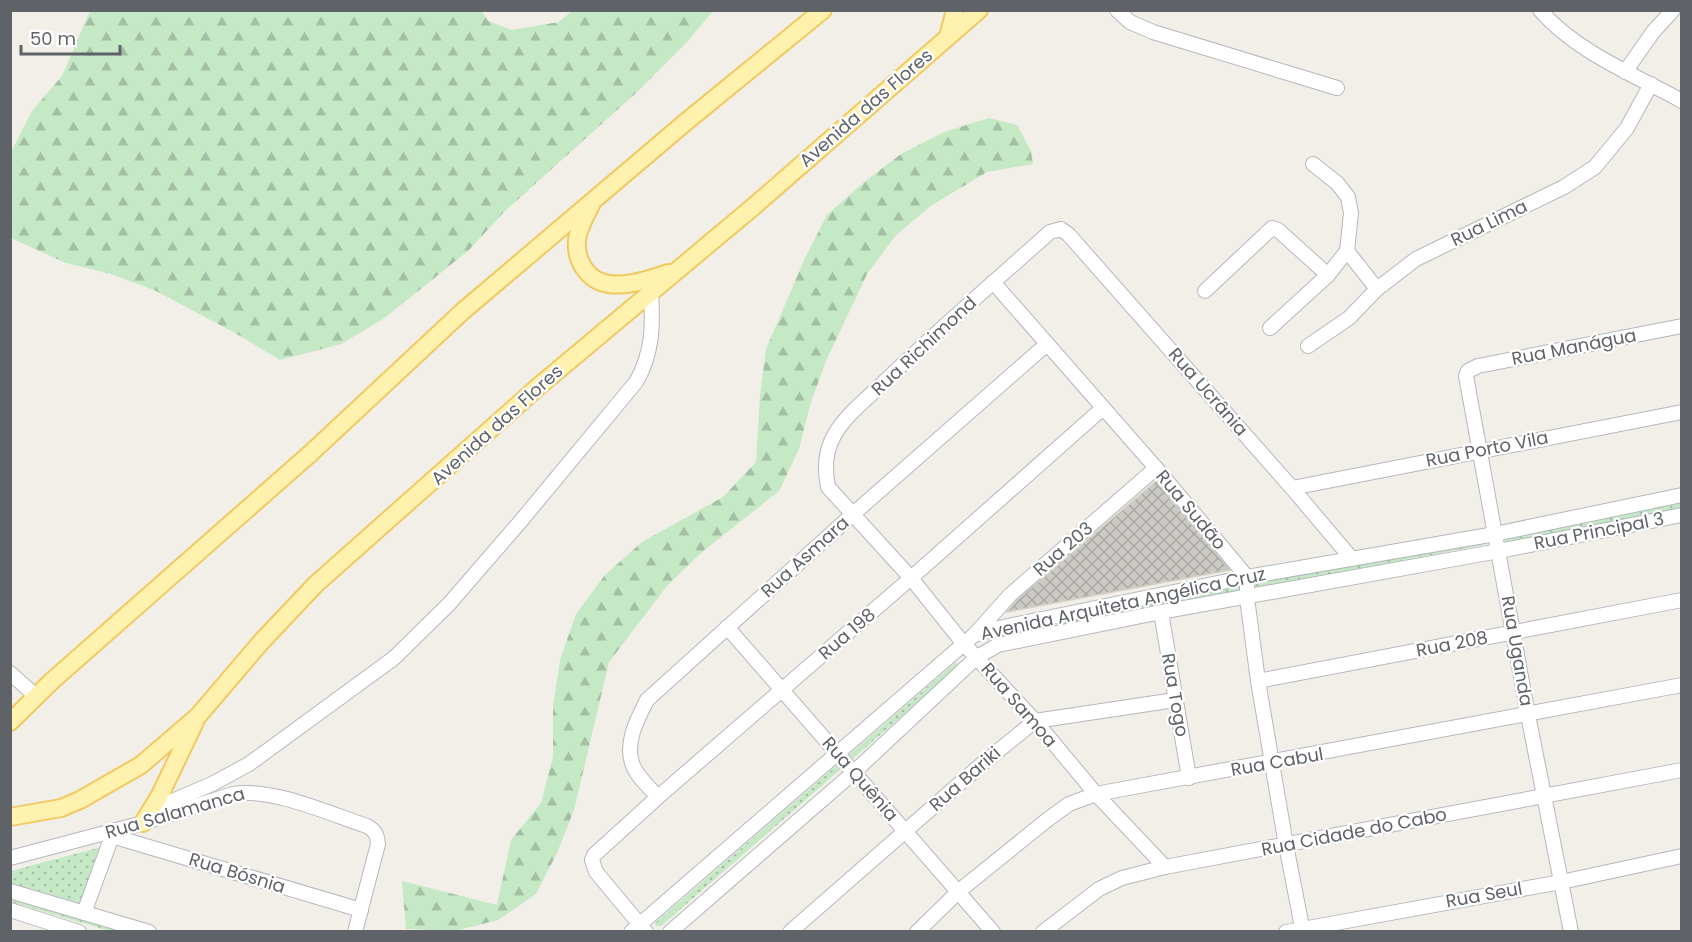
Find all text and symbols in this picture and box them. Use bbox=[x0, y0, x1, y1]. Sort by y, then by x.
scale bar bbox=[21, 18, 120, 56]
text: 50 m bbox=[30, 26, 76, 51]
street label: Avenida das Flores bbox=[794, 43, 938, 173]
street label: Rua Lima bbox=[1446, 193, 1531, 252]
street label: Rua Richimond bbox=[866, 290, 982, 401]
street label: Rua Manágua bbox=[1509, 322, 1638, 371]
street label: Rua Ucrânia bbox=[1163, 342, 1254, 441]
street label: Avenida das Flores bbox=[425, 359, 568, 491]
street label: Rua Porto Vila bbox=[1424, 424, 1550, 473]
street label: Rua Sudão bbox=[1151, 464, 1232, 555]
street label: Rua Principal 3 bbox=[1532, 506, 1666, 555]
street label: Rua Asmara bbox=[755, 510, 854, 603]
street label: Rua 203 bbox=[1027, 516, 1098, 582]
street label: Avenida Arquiteta Angélica Cruz bbox=[978, 561, 1268, 646]
street label: Rua Uganda bbox=[1495, 594, 1540, 708]
street label: Rua 198 bbox=[813, 602, 880, 665]
street label: Rua 208 bbox=[1414, 624, 1490, 663]
street label: Rua Togo bbox=[1156, 651, 1195, 739]
street label: Rua Samoa bbox=[976, 657, 1063, 752]
street label: Rua Quênia bbox=[817, 731, 904, 826]
street label: Rua Bariki bbox=[923, 740, 1006, 817]
street label: Rua Cabul bbox=[1229, 741, 1325, 782]
street label: Rua Salamanca bbox=[102, 781, 248, 844]
street label: Rua Cidade do Cabo bbox=[1259, 801, 1449, 862]
street label: Rua Bósnia bbox=[186, 846, 288, 899]
street label: Rua Seul bbox=[1444, 876, 1524, 914]

